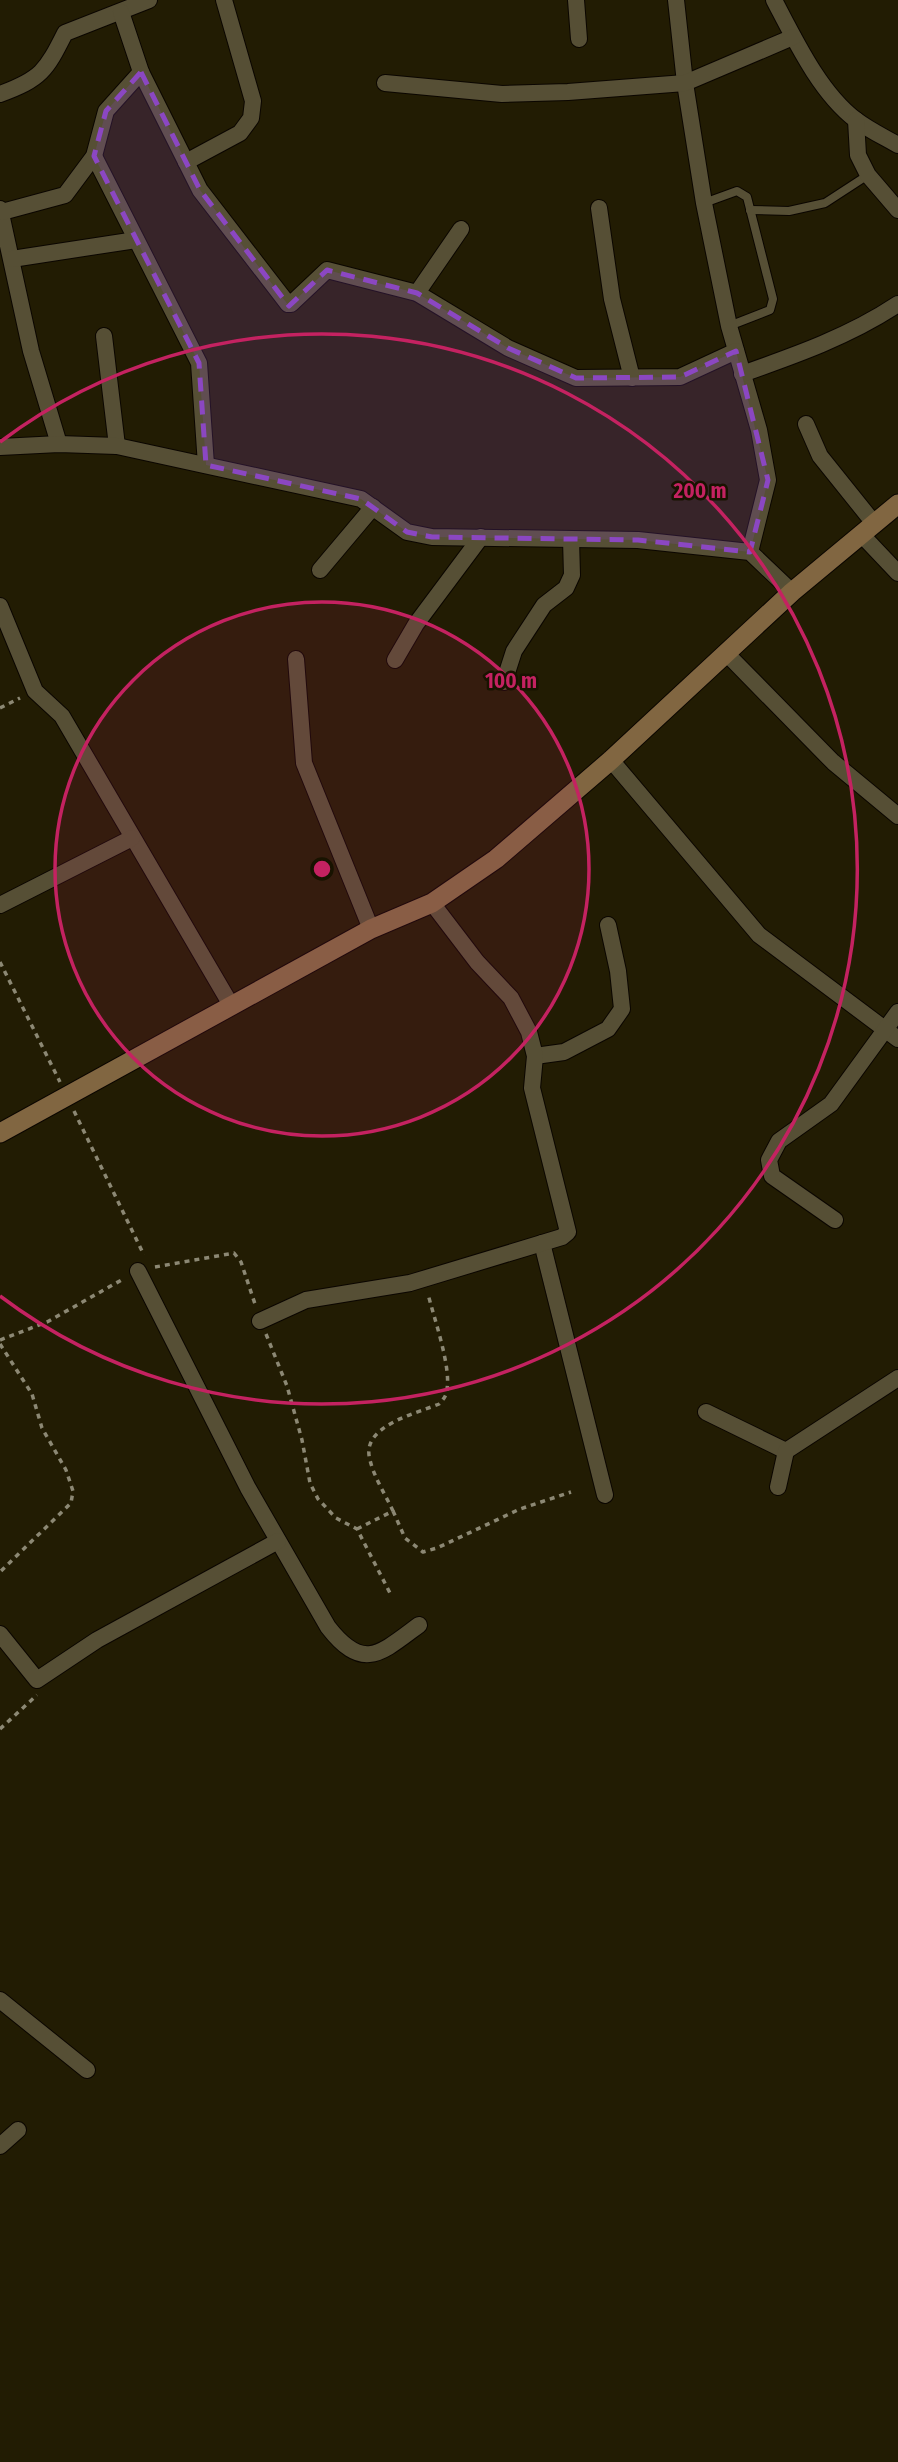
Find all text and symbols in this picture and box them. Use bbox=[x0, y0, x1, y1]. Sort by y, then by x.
text: 200 m bbox=[672, 478, 727, 504]
text: 100 m bbox=[485, 668, 537, 694]
centre of rings bbox=[310, 857, 334, 881]

